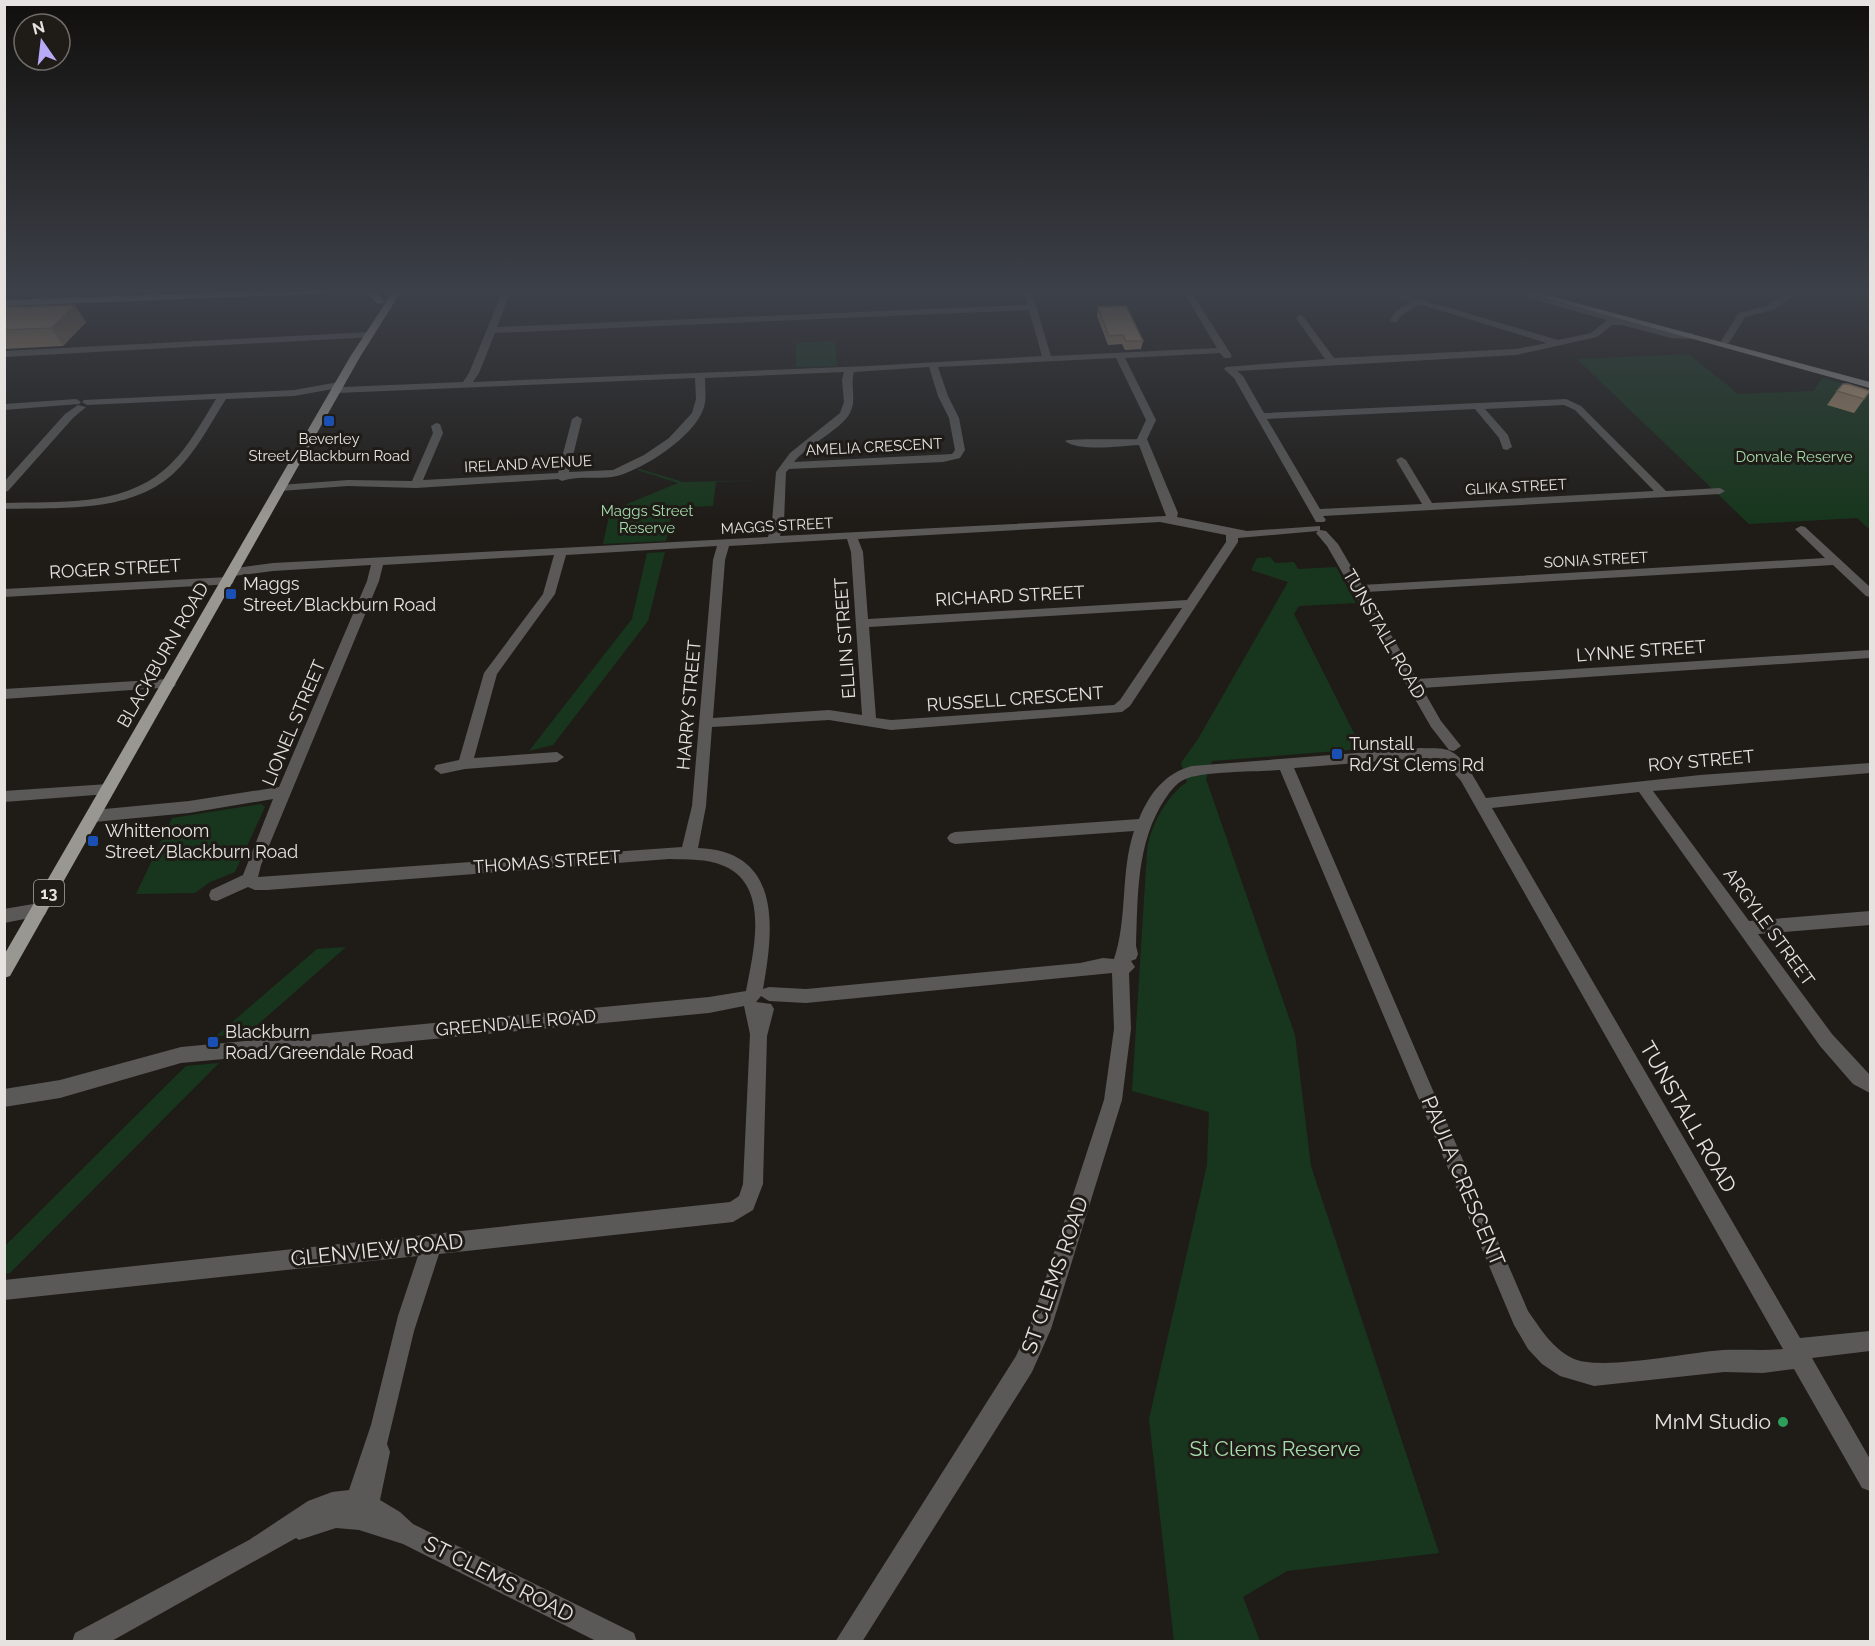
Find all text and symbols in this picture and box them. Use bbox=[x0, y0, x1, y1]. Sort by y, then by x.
north arrow bbox=[12, 12, 72, 72]
text: N bbox=[30, 17, 47, 39]
marker: Beverley Street/Blackburn Road bbox=[322, 414, 336, 428]
place label: Beverley Street/Blackburn Road bbox=[248, 430, 410, 465]
street label: AMELIA CRESCENT bbox=[805, 434, 943, 460]
park label: Donvale Reserve bbox=[1735, 448, 1853, 466]
street label: IRELAND AVENUE bbox=[464, 452, 592, 476]
street label: GLIKA STREET bbox=[1465, 475, 1567, 499]
park label: Maggs Street Reserve bbox=[601, 502, 693, 537]
street label: MAGGS STREET bbox=[720, 514, 834, 538]
street label: SONIA STREET bbox=[1543, 548, 1649, 572]
street label: ROGER STREET bbox=[49, 555, 181, 582]
street label: TUNSTALL ROAD bbox=[1339, 565, 1430, 702]
place label: Maggs Street/Blackburn Road bbox=[243, 573, 436, 615]
street label: ELLIN STREET bbox=[830, 577, 859, 699]
street label: BLACKBURN ROAD bbox=[113, 578, 213, 731]
street label: RICHARD STREET bbox=[935, 581, 1085, 610]
marker: Maggs Street/Blackburn Road bbox=[224, 587, 238, 601]
street label: LYNNE STREET bbox=[1575, 635, 1707, 666]
street label: HARRY STREET bbox=[672, 639, 705, 771]
street label: LIONEL STREET bbox=[258, 657, 329, 789]
street label: RUSSELL CRESCENT bbox=[926, 682, 1104, 715]
place label: Tunstall Rd/St Clems Rd bbox=[1349, 733, 1484, 775]
street label: ROY STREET bbox=[1647, 745, 1755, 776]
marker: Tunstall Rd/St Clems Rd bbox=[1330, 747, 1344, 761]
place label: Whittenoom Street/Blackburn Road bbox=[105, 820, 298, 862]
marker: Whittenoom Street/Blackburn Road bbox=[86, 834, 100, 848]
street label: THOMAS STREET bbox=[473, 846, 621, 877]
street label: ARGYLE STREET bbox=[1720, 864, 1819, 990]
road number: 13 bbox=[34, 880, 64, 906]
street label: GREENDALE ROAD bbox=[435, 1005, 597, 1040]
place label: Blackburn Road/Greendale Road bbox=[225, 1021, 413, 1063]
marker: Blackburn Road/Greendale Road bbox=[206, 1035, 220, 1049]
street label: TUNSTALL ROAD bbox=[1635, 1037, 1742, 1197]
street label: PAULA CRESCENT bbox=[1416, 1092, 1511, 1270]
street label: ST CLEMS ROAD bbox=[1016, 1193, 1093, 1357]
street label: GLENVIEW ROAD bbox=[289, 1228, 464, 1271]
place label: MnM Studio bbox=[1654, 1409, 1771, 1434]
marker: MnM Studio bbox=[1776, 1415, 1790, 1429]
park label: St Clems Reserve bbox=[1190, 1436, 1360, 1461]
street label: ST CLEMS ROAD bbox=[420, 1530, 578, 1627]

